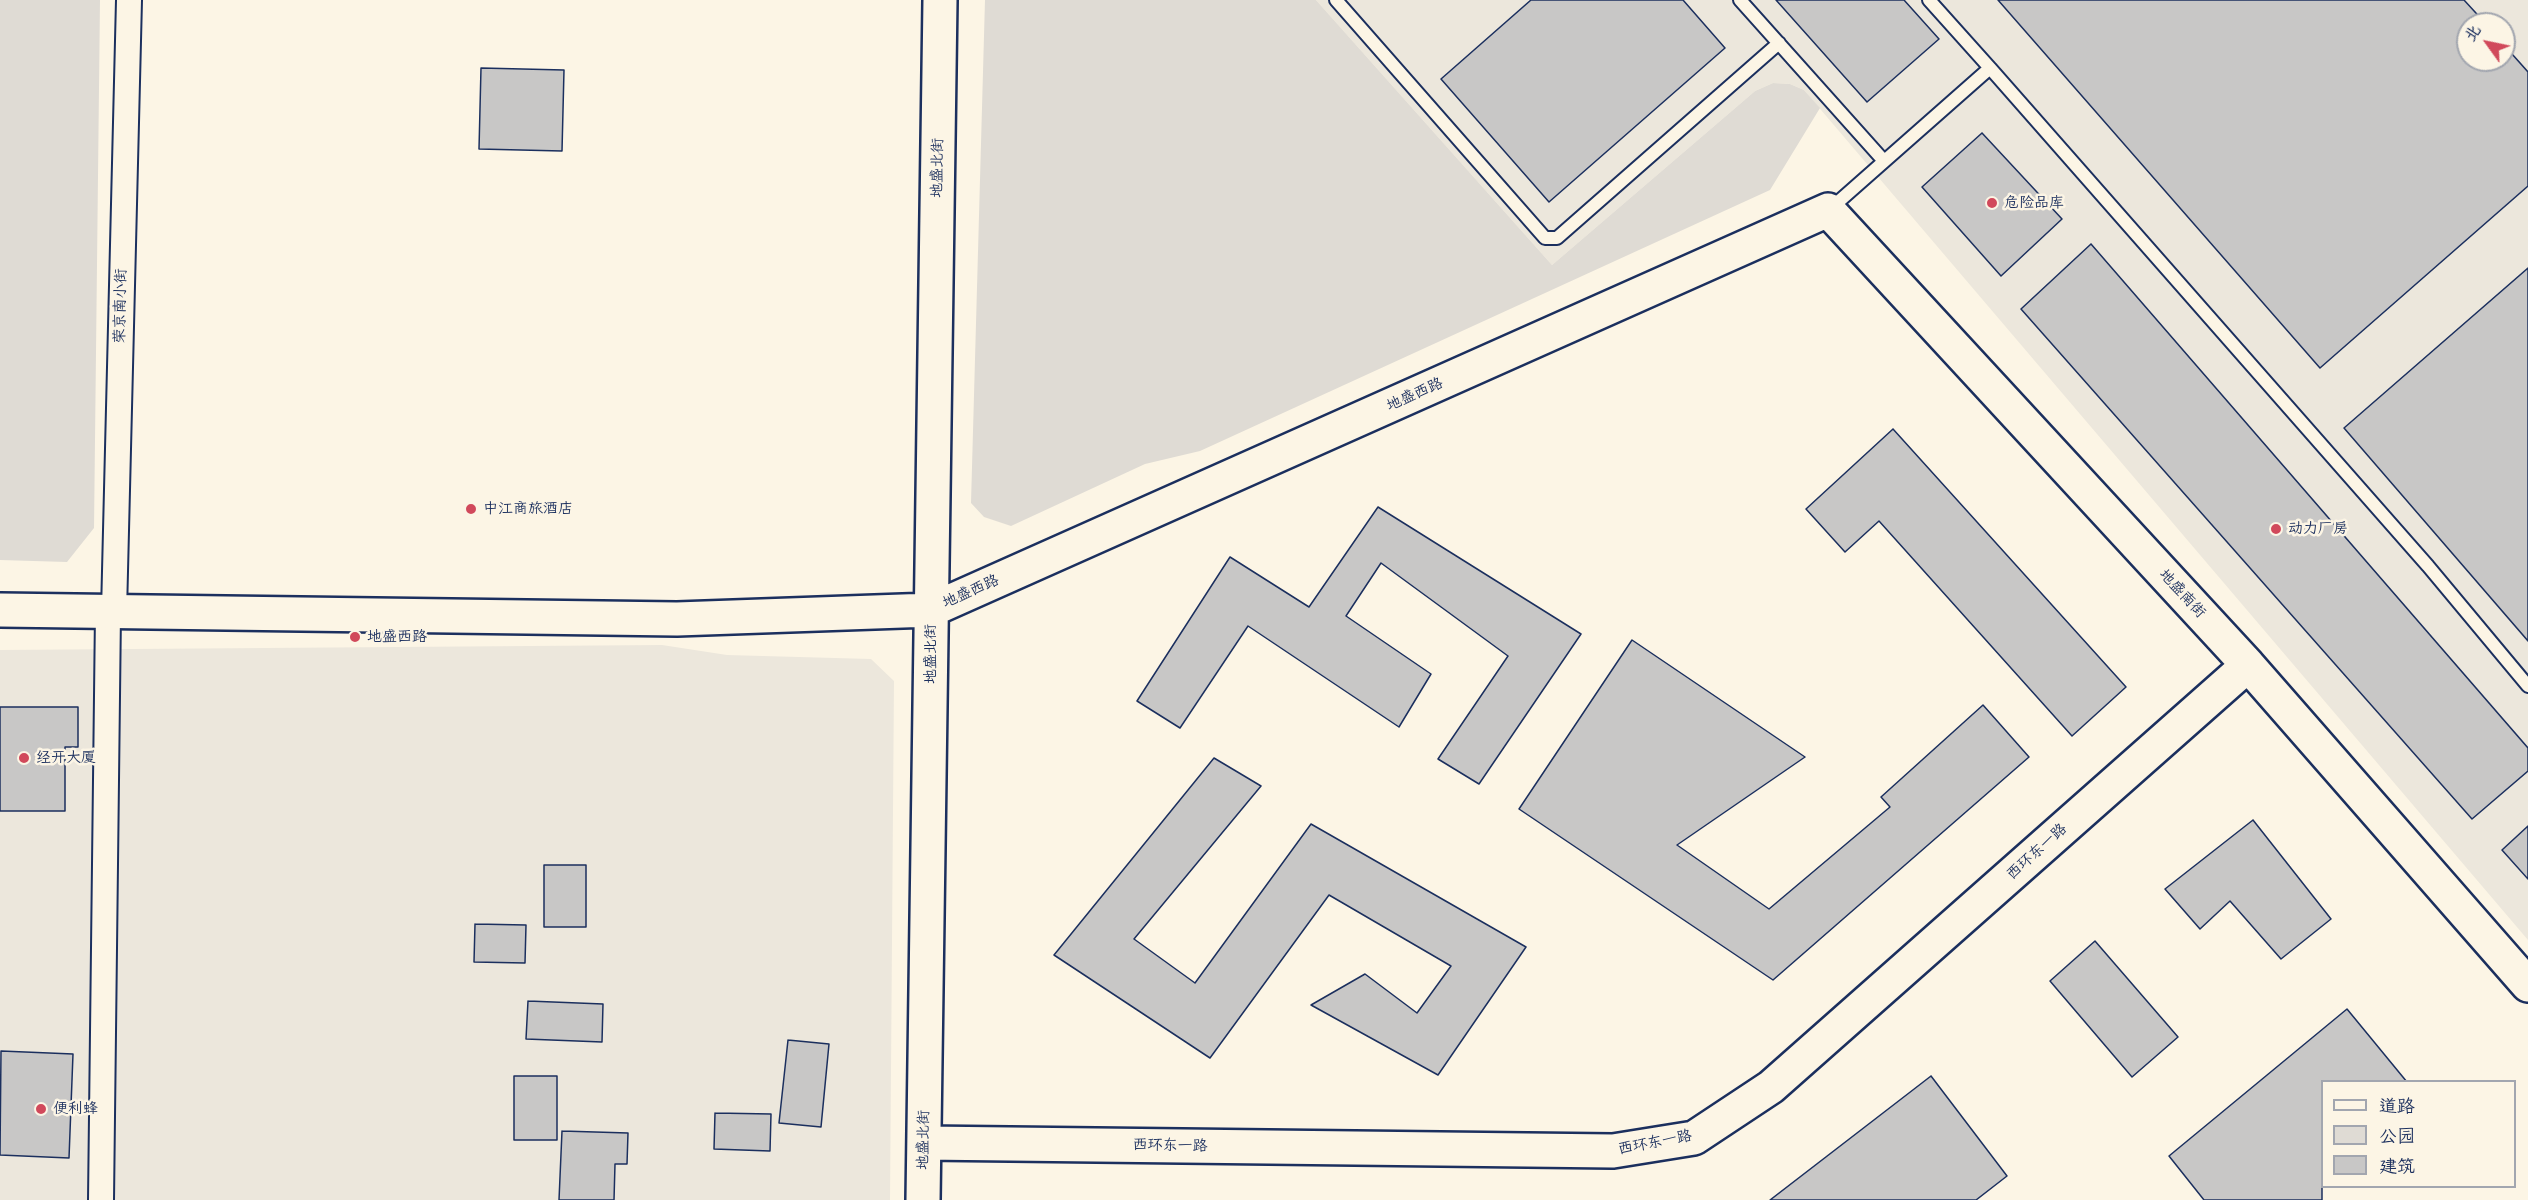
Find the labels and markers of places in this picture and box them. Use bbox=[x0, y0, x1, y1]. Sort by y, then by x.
place label: 危险品库 bbox=[2004, 194, 2064, 212]
marker: 危险品库 bbox=[1985, 196, 1999, 210]
place label: 中江商旅酒店 bbox=[483, 500, 573, 518]
marker: 中江商旅酒店 bbox=[464, 502, 478, 516]
place label: 动力厂房 bbox=[2288, 520, 2348, 538]
marker: 动力厂房 bbox=[2269, 522, 2283, 536]
place label: 地盛西路 bbox=[367, 628, 427, 646]
marker: 地盛西路 bbox=[348, 630, 362, 644]
place label: 经开大厦 bbox=[36, 749, 96, 767]
marker: 经开大厦 bbox=[17, 751, 31, 765]
place label: 便利蜂 bbox=[53, 1100, 98, 1118]
marker: 便利蜂 bbox=[34, 1102, 48, 1116]

